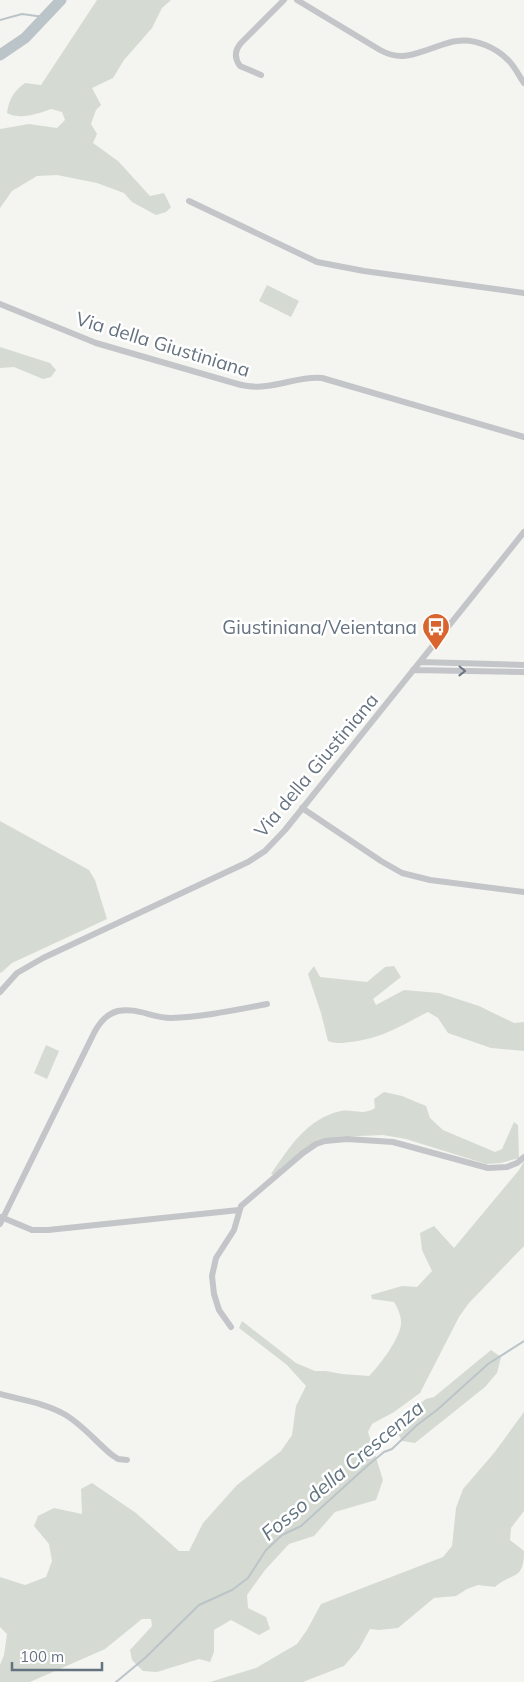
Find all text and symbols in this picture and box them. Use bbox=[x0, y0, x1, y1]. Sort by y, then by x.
street label: Via della Giustiniana bbox=[73, 306, 253, 382]
bus stop icon: Giustiniana/Veientana bbox=[421, 612, 451, 651]
place label: Giustiniana/Veientana bbox=[222, 615, 417, 639]
one-way arrow bbox=[458, 666, 466, 676]
street label: Via della Giustiniana bbox=[249, 688, 383, 842]
water label: Fosso della Crescenza bbox=[256, 1395, 428, 1545]
scale bar bbox=[12, 1640, 102, 1672]
text: 100 m bbox=[20, 1647, 64, 1666]

